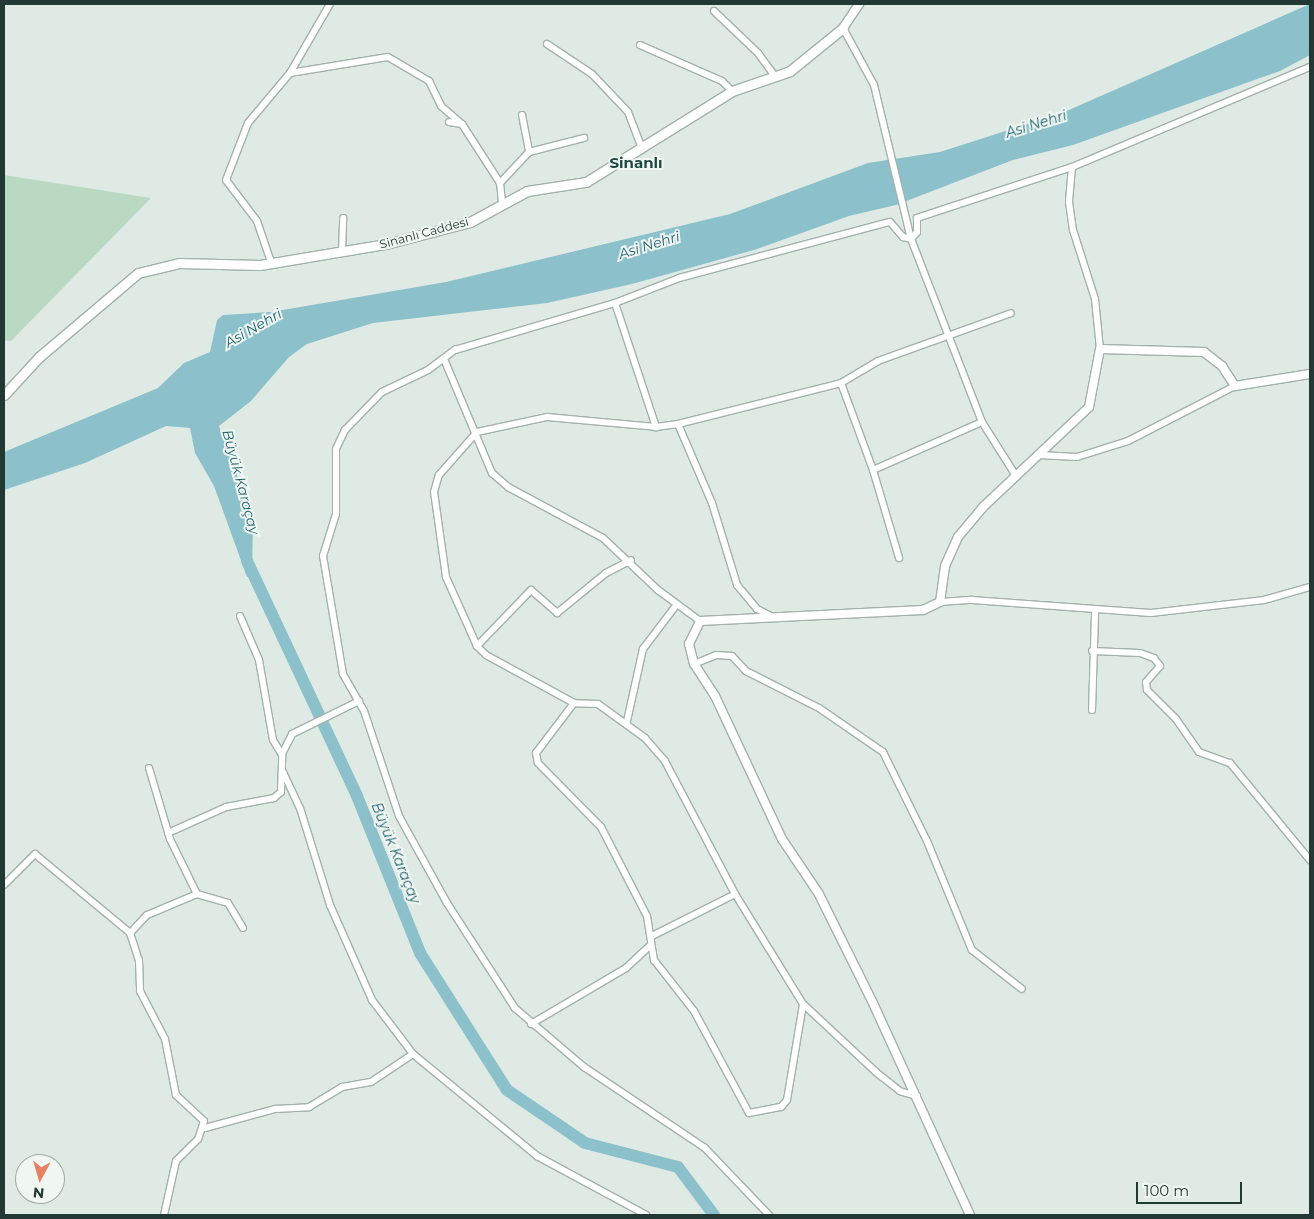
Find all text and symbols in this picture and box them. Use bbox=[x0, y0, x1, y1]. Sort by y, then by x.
water label: Asi Nehri bbox=[1004, 107, 1068, 141]
district label: Sinanlı bbox=[609, 154, 663, 172]
street label: Sinanlı Caddesi bbox=[378, 214, 470, 252]
water label: Asi Nehri bbox=[617, 228, 681, 262]
water label: Asi Nehri bbox=[222, 305, 284, 351]
water label: Büyük Karaçay bbox=[219, 428, 263, 536]
water label: Büyük Karaçay bbox=[368, 800, 424, 906]
north arrow bbox=[15, 1154, 65, 1204]
scale bar bbox=[1139, 1172, 1245, 1204]
text: 100 m bbox=[1144, 1181, 1189, 1200]
text: N bbox=[32, 1183, 45, 1202]

